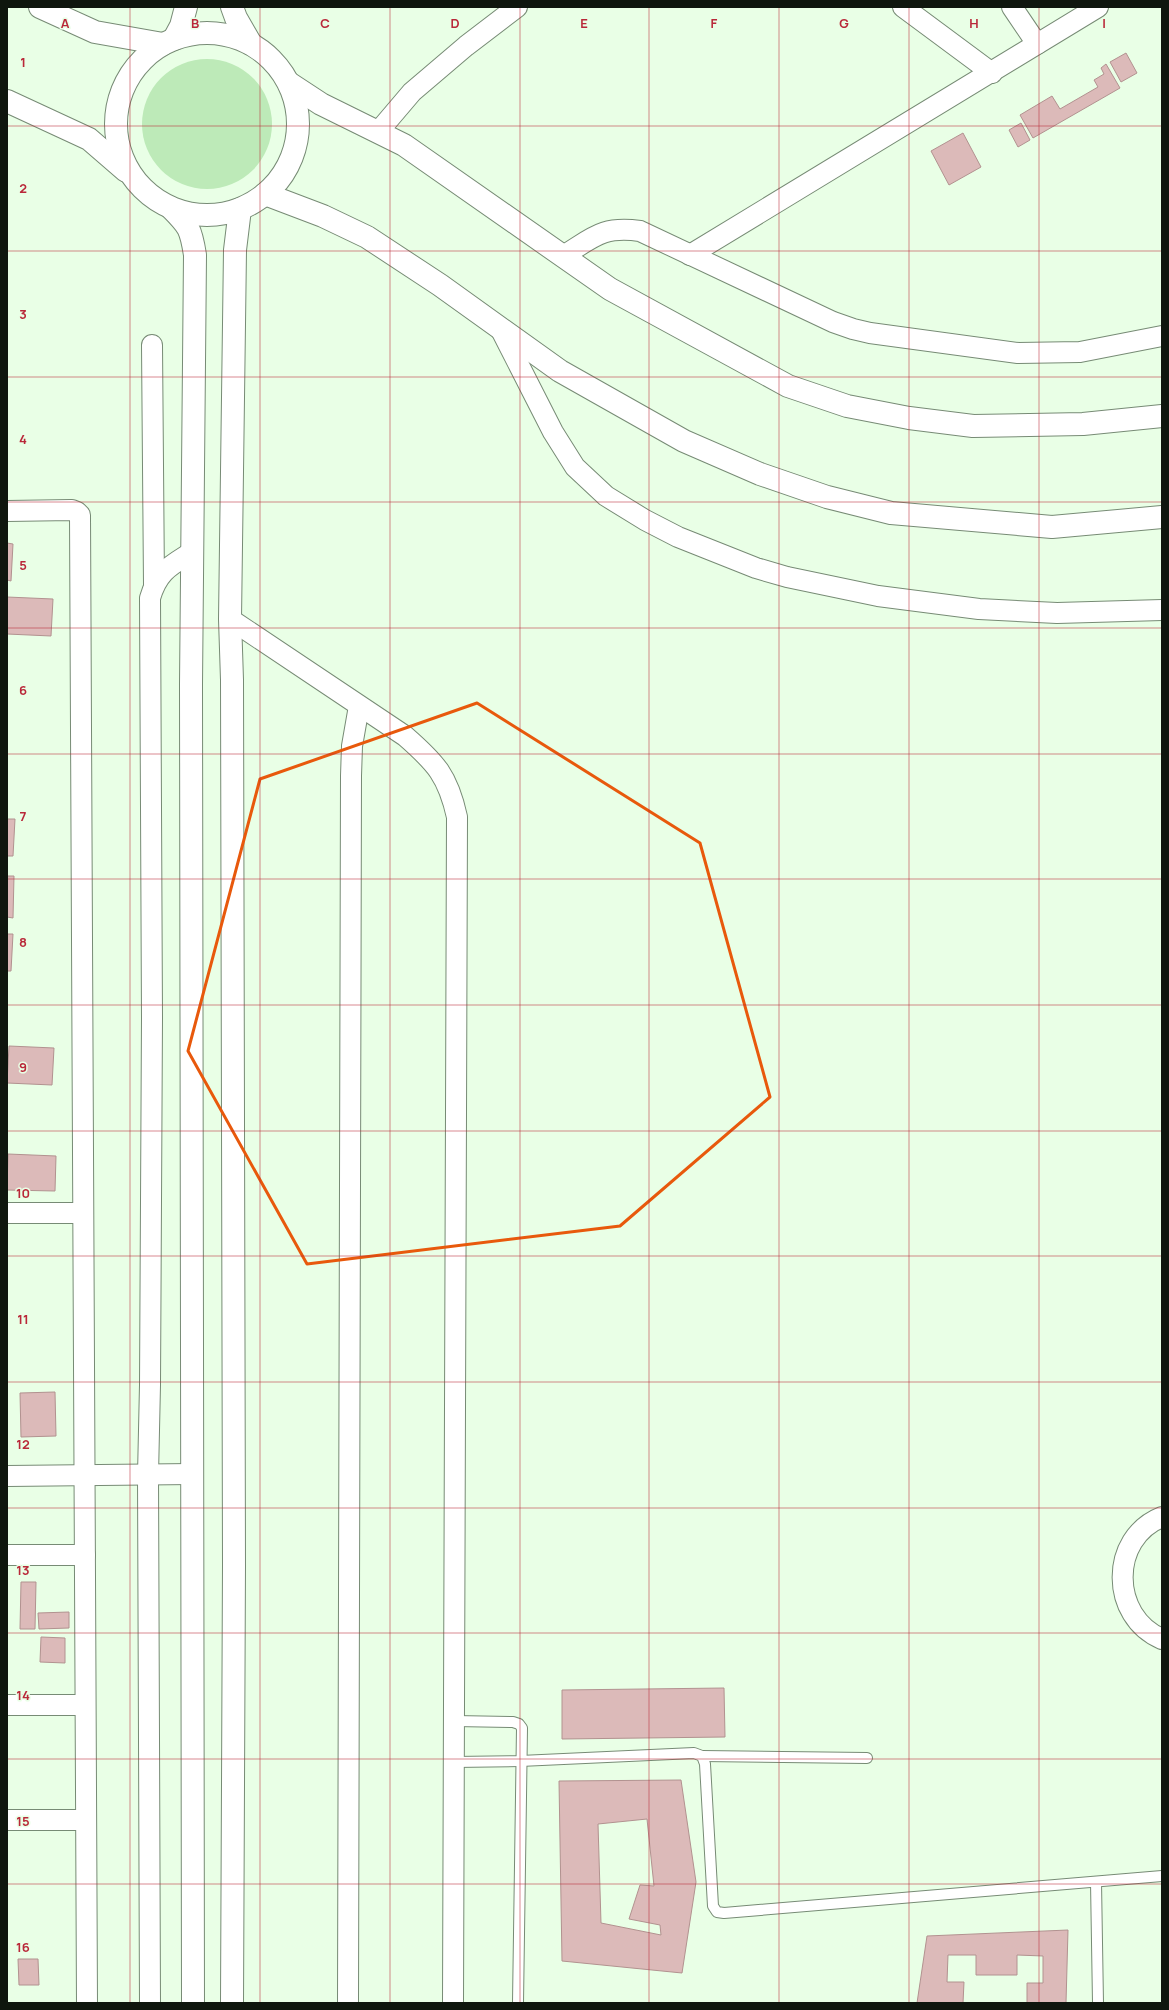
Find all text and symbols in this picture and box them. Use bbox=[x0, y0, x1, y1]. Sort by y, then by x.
text: A bbox=[61, 14, 70, 32]
text: B bbox=[191, 14, 199, 32]
text: C bbox=[320, 14, 330, 32]
text: D bbox=[450, 14, 460, 32]
text: E bbox=[580, 14, 588, 32]
text: F bbox=[711, 14, 718, 32]
text: G bbox=[839, 14, 849, 32]
text: H bbox=[969, 14, 979, 32]
text: I bbox=[1102, 14, 1106, 32]
text: 1 bbox=[20, 53, 26, 71]
text: 2 bbox=[19, 179, 27, 197]
text: 3 bbox=[19, 305, 27, 323]
text: 4 bbox=[19, 430, 27, 448]
text: 5 bbox=[19, 556, 27, 574]
text: 6 bbox=[19, 681, 27, 699]
text: 7 bbox=[20, 807, 27, 825]
text: 8 bbox=[19, 933, 27, 951]
text: 9 bbox=[19, 1058, 27, 1076]
text: 10 bbox=[16, 1184, 30, 1202]
text: 11 bbox=[17, 1310, 29, 1328]
text: 12 bbox=[16, 1435, 30, 1453]
text: 13 bbox=[16, 1561, 30, 1579]
text: 14 bbox=[16, 1686, 30, 1704]
text: 15 bbox=[16, 1812, 30, 1830]
text: 16 bbox=[16, 1938, 30, 1956]

